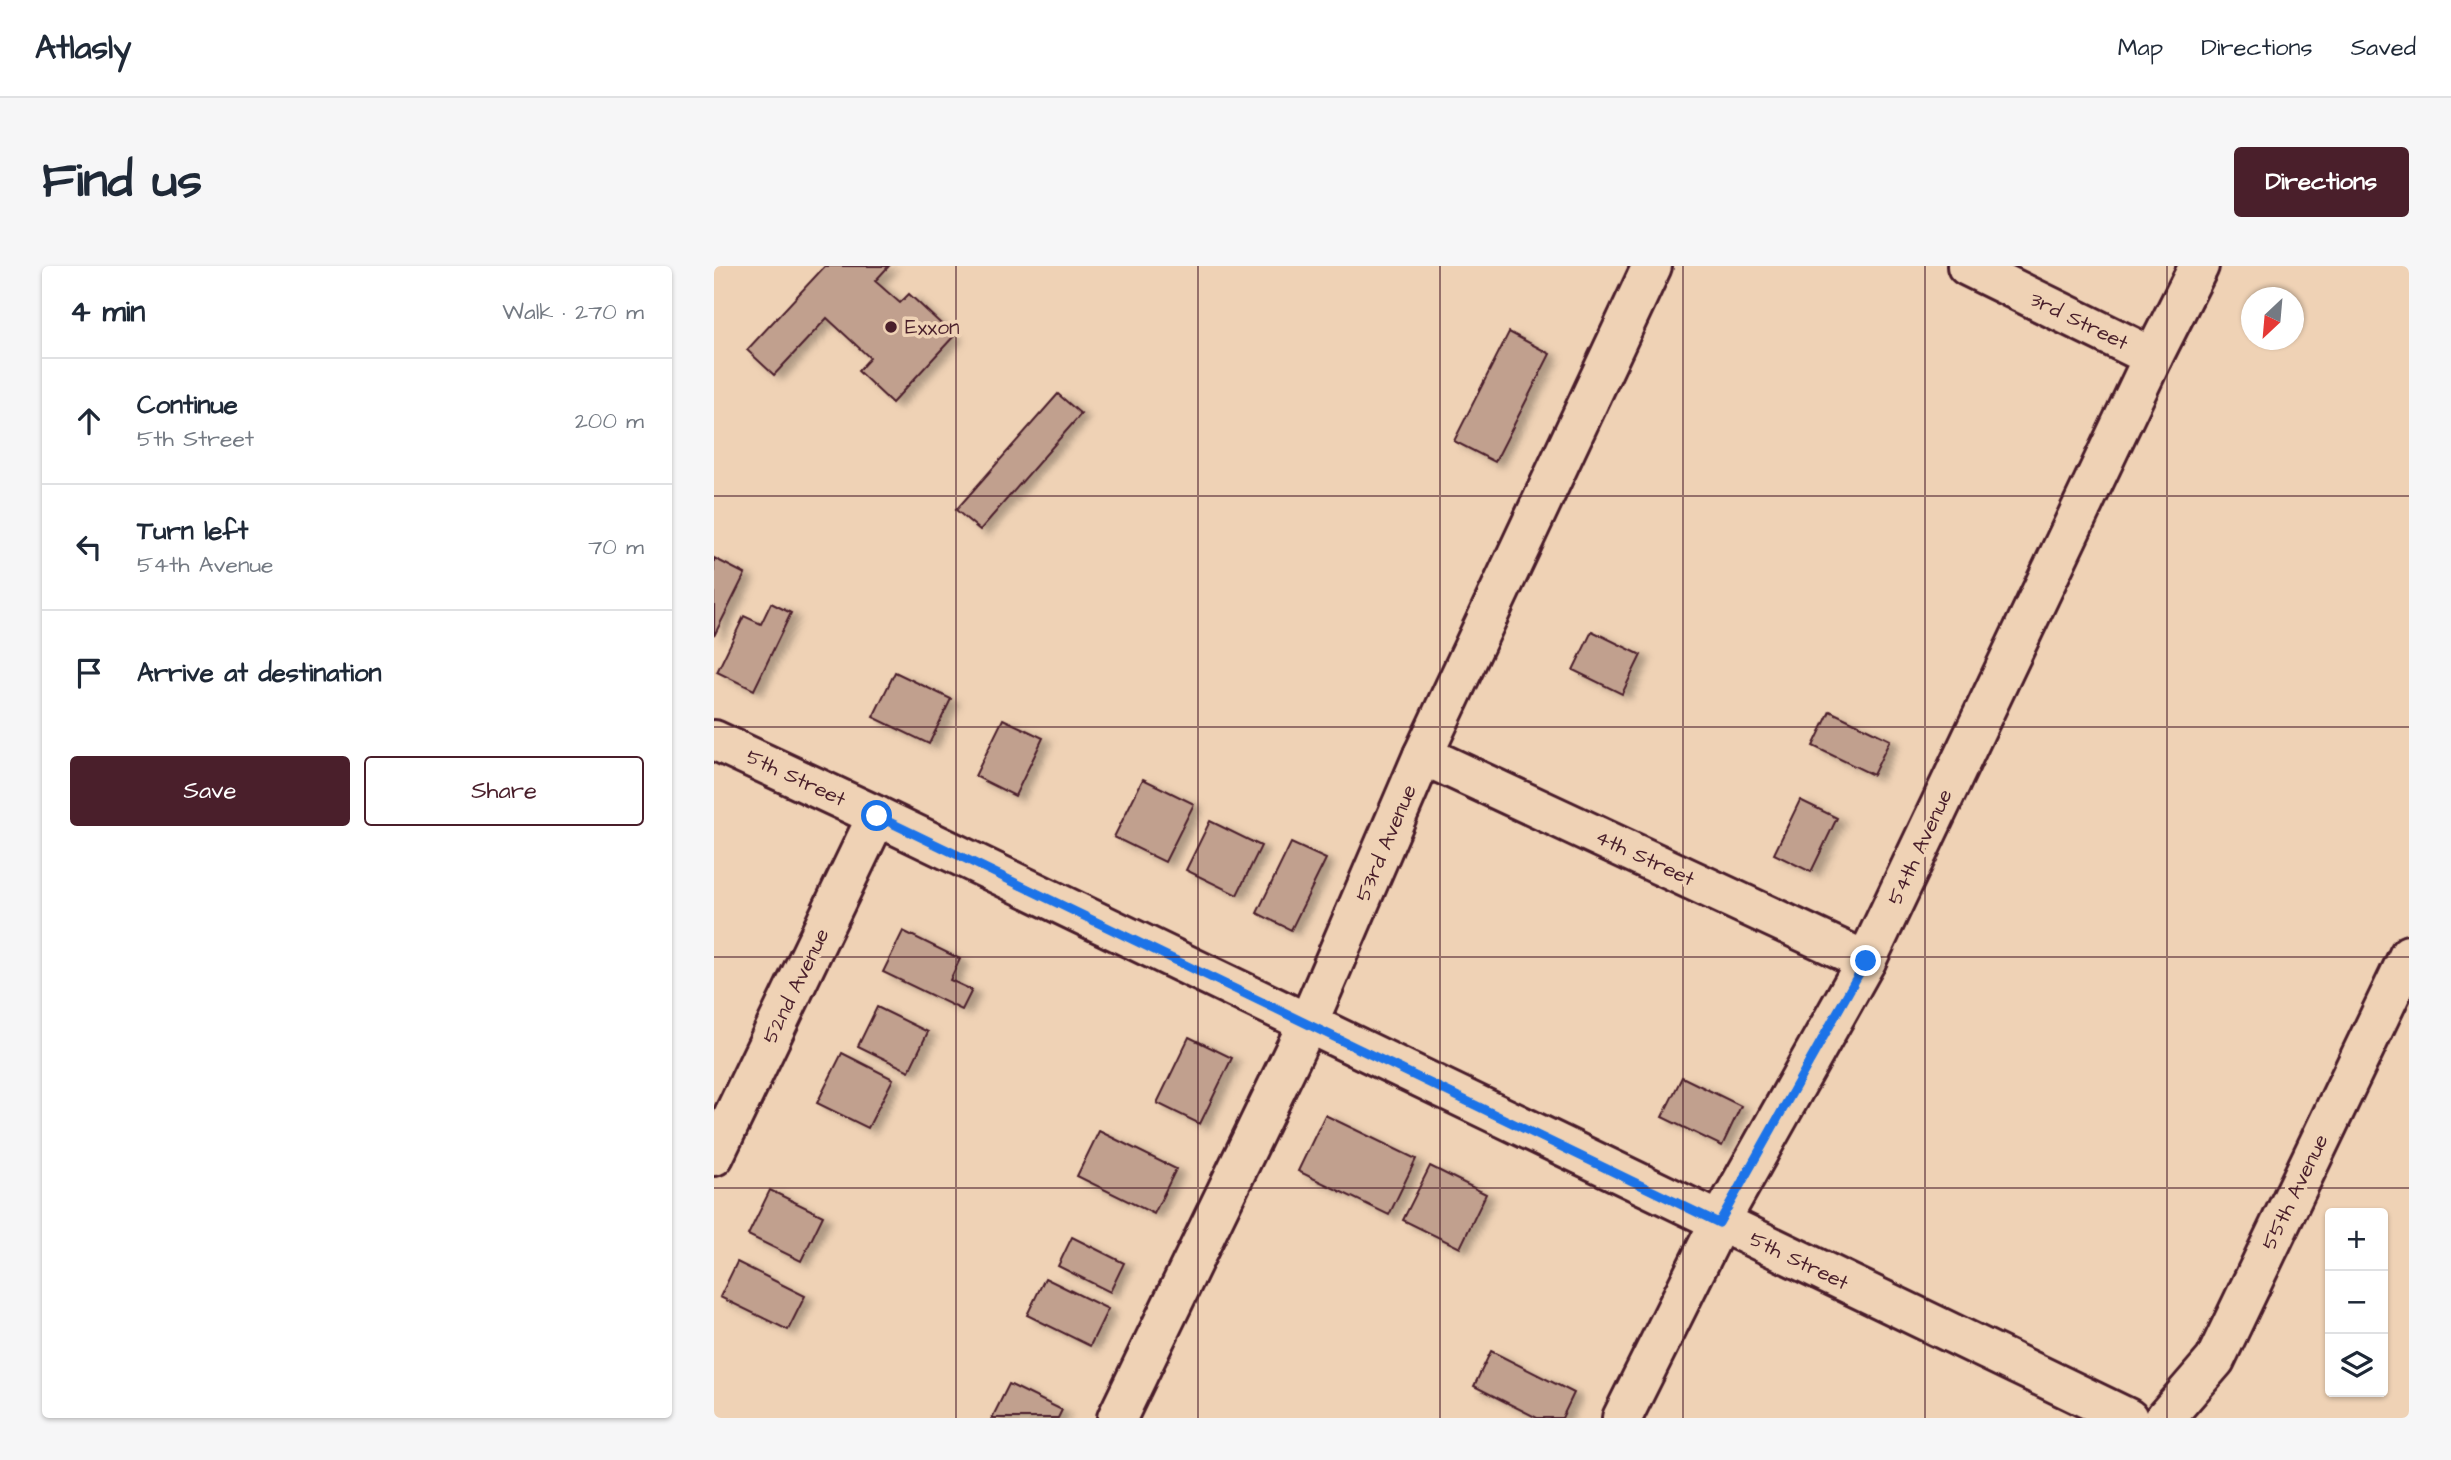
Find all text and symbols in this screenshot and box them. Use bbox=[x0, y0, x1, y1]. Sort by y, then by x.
text: Atlasly bbox=[35, 25, 131, 71]
text: Map bbox=[2118, 31, 2163, 65]
text: Directions bbox=[2201, 31, 2313, 65]
text: Saved bbox=[2351, 31, 2416, 65]
button: Directions bbox=[2234, 147, 2409, 217]
text: Find us bbox=[42, 148, 202, 216]
street label: 3rd Street bbox=[2025, 285, 2134, 358]
north arrow bbox=[2241, 287, 2304, 350]
text: 4 min bbox=[70, 291, 145, 333]
text: Walk · 270 m bbox=[502, 296, 644, 328]
place label: Exxon bbox=[905, 313, 960, 342]
marker: Exxon bbox=[883, 319, 899, 335]
text: Continue bbox=[137, 387, 238, 423]
icon: ahead bbox=[70, 402, 108, 440]
text: 200 m bbox=[575, 405, 644, 437]
text: 5th Street bbox=[137, 423, 254, 455]
text: Turn left bbox=[137, 513, 248, 549]
icon: left bbox=[70, 528, 108, 566]
text: 70 m bbox=[588, 531, 644, 563]
text: 54th Avenue bbox=[137, 549, 274, 581]
icon: arrive bbox=[70, 654, 108, 692]
text: Arrive at destination bbox=[137, 655, 382, 691]
street label: 5th Street bbox=[741, 742, 851, 814]
button: Save bbox=[70, 756, 350, 826]
button: Share bbox=[364, 756, 644, 826]
street label: 53rd Avenue bbox=[1348, 780, 1424, 906]
street label: 54th Avenue bbox=[1881, 784, 1959, 910]
route start bbox=[861, 800, 892, 831]
street label: 4th Street bbox=[1591, 822, 1700, 894]
street label: 52nd Avenue bbox=[756, 924, 836, 1048]
route end bbox=[1850, 945, 1881, 976]
street label: 55th Avenue bbox=[2255, 1129, 2335, 1255]
map controls bbox=[2325, 1208, 2388, 1397]
button: + bbox=[2325, 1208, 2388, 1271]
street label: 5th Street bbox=[1745, 1225, 1854, 1298]
button: − bbox=[2325, 1271, 2388, 1334]
button: layers bbox=[2325, 1334, 2388, 1397]

